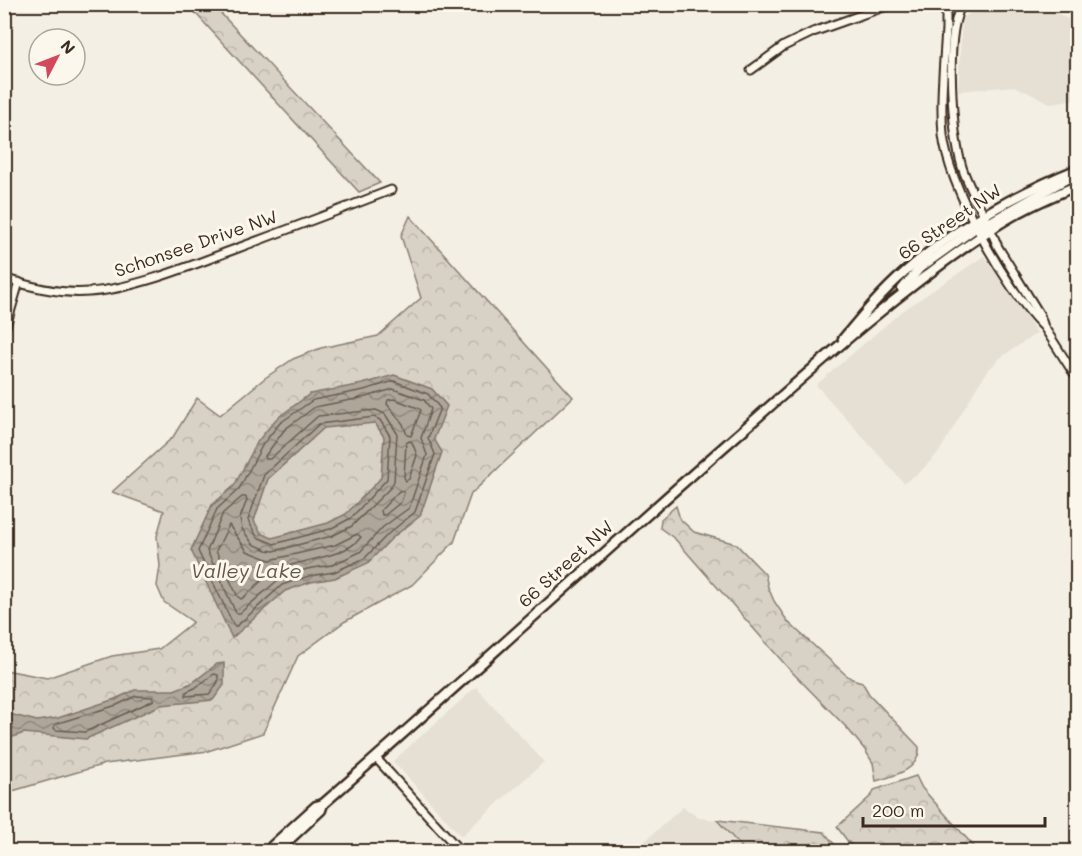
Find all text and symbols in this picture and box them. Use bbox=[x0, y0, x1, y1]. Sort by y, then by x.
north arrow bbox=[27, 27, 87, 87]
text: N bbox=[57, 35, 80, 58]
street label: 66 Street NW bbox=[893, 178, 1006, 265]
street label: Schonsee Drive NW bbox=[111, 204, 280, 282]
street label: 66 Street NW bbox=[513, 514, 618, 612]
water label: Valley Lake bbox=[190, 557, 302, 583]
scale bar bbox=[863, 790, 1044, 828]
text: 200 m bbox=[872, 798, 924, 822]

